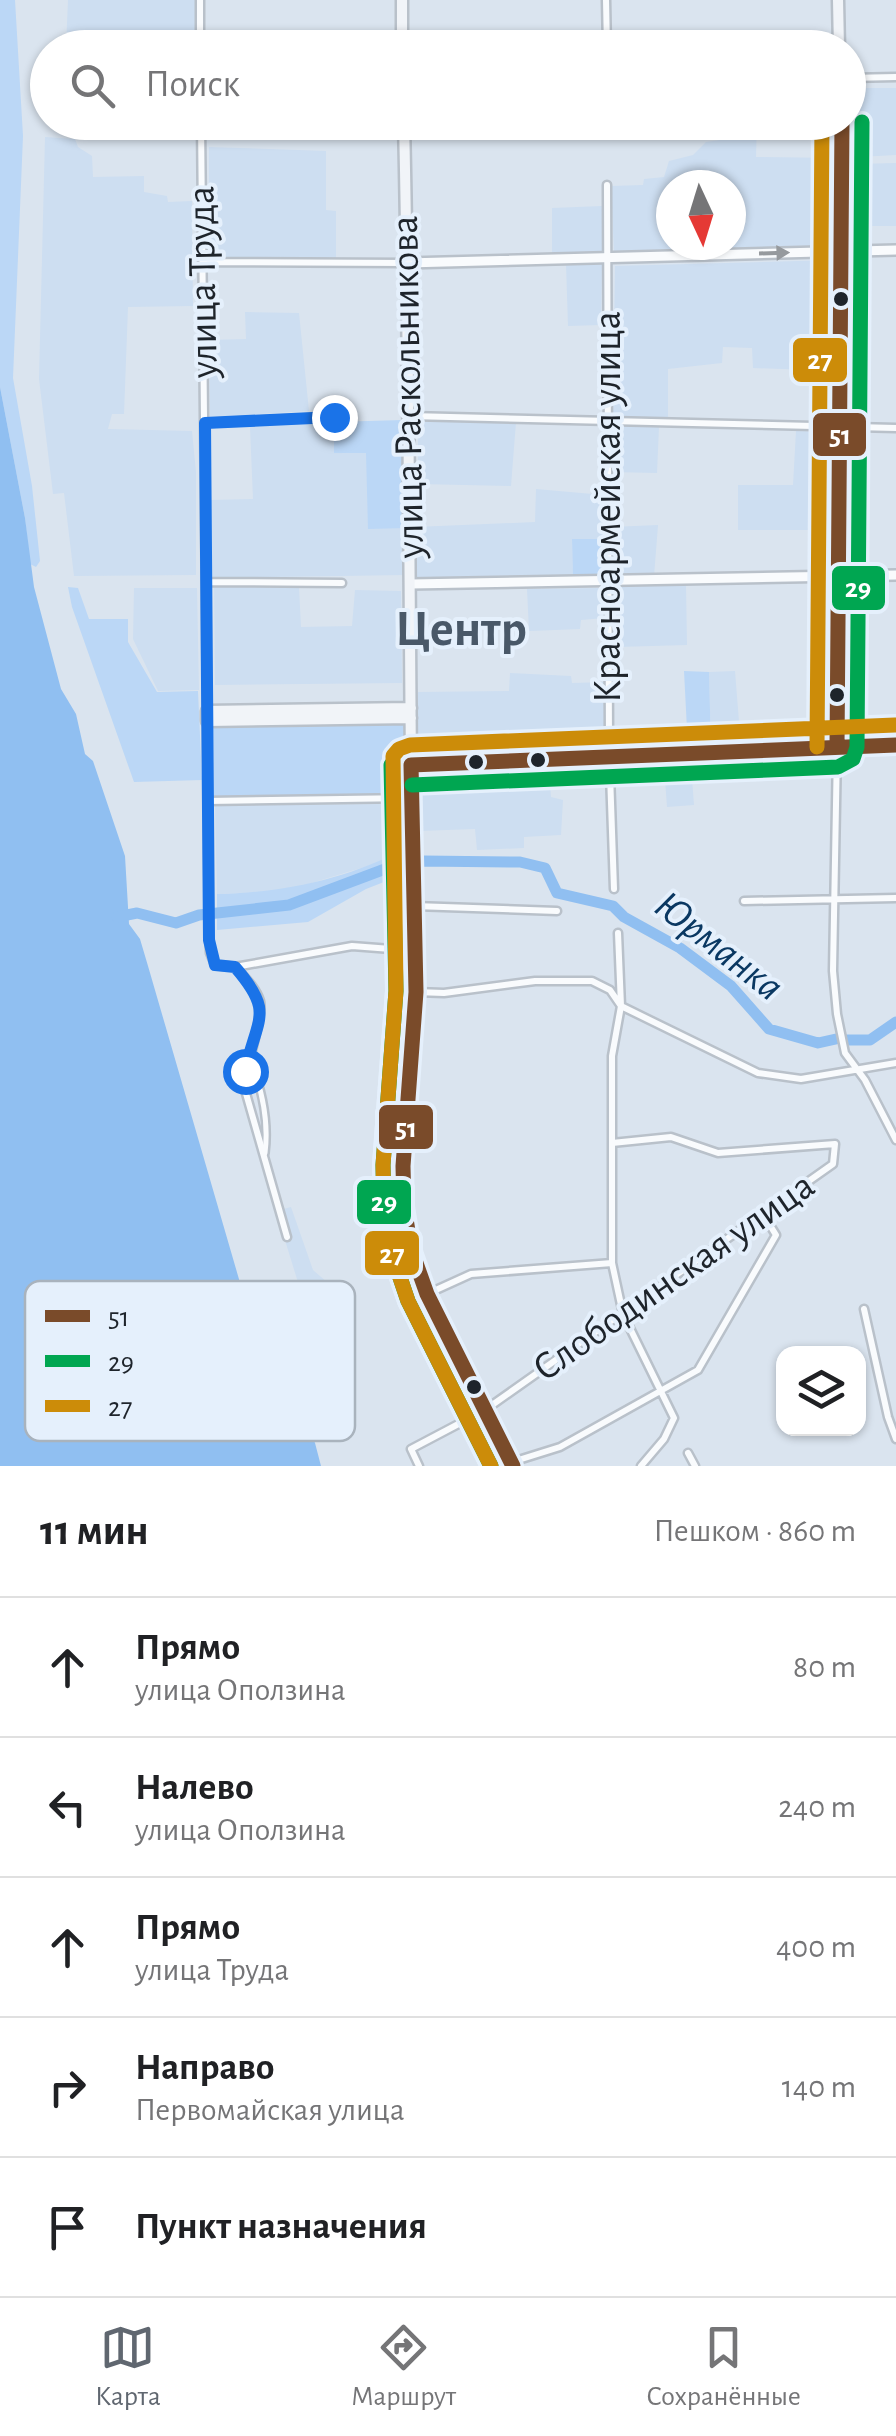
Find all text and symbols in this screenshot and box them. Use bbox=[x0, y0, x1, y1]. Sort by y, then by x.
search box bbox=[30, 30, 866, 140]
icon: search bbox=[65, 58, 120, 113]
text: Поиск bbox=[145, 66, 240, 104]
north arrow bbox=[656, 170, 746, 260]
street label: улица Труда bbox=[181, 185, 225, 380]
street label: улица Раскольникова bbox=[385, 215, 431, 560]
one-way arrow bbox=[758, 245, 790, 261]
unlabelled marker bbox=[831, 289, 851, 309]
street label: Красноармейская улица bbox=[588, 311, 628, 703]
line badge: 27 bbox=[791, 336, 849, 384]
text: 27 bbox=[807, 347, 833, 375]
route end bbox=[312, 395, 358, 441]
line badge: 51 bbox=[811, 411, 868, 458]
text: 51 bbox=[829, 422, 851, 450]
line badge: 29 bbox=[830, 564, 887, 612]
text: 29 bbox=[845, 575, 871, 603]
district label: Центр bbox=[395, 605, 527, 655]
unlabelled marker bbox=[827, 685, 847, 705]
unlabelled marker bbox=[528, 750, 548, 770]
unlabelled marker bbox=[466, 752, 486, 772]
water label: Юрманка bbox=[647, 883, 791, 1009]
route start bbox=[223, 1049, 269, 1095]
line badge: 51 bbox=[377, 1103, 435, 1151]
text: 51 bbox=[395, 1115, 417, 1143]
street label: Слободинская улица bbox=[526, 1165, 822, 1389]
line badge: 29 bbox=[355, 1178, 413, 1226]
text: 29 bbox=[371, 1189, 397, 1217]
line badge: 27 bbox=[363, 1229, 421, 1277]
text: 27 bbox=[379, 1241, 405, 1269]
legend bbox=[25, 1281, 355, 1441]
text: 51 bbox=[108, 1304, 129, 1332]
map controls bbox=[776, 1346, 866, 1436]
button: layers bbox=[776, 1346, 866, 1436]
text: 29 bbox=[108, 1349, 134, 1377]
unlabelled marker bbox=[464, 1377, 484, 1397]
text: 27 bbox=[108, 1394, 132, 1422]
text: 11 мин bbox=[40, 1510, 149, 1552]
text: Пешком · 860 m bbox=[653, 1515, 856, 1547]
text: Прямо bbox=[135, 1629, 240, 1667]
icon: ahead bbox=[40, 1640, 95, 1695]
text: 80 m bbox=[793, 1651, 856, 1683]
text: улица Оползина bbox=[135, 1674, 346, 1706]
text: Налево bbox=[135, 1769, 254, 1807]
icon: left bbox=[40, 1780, 95, 1835]
text: 240 m bbox=[778, 1791, 856, 1823]
text: улица Оползина bbox=[135, 1814, 346, 1846]
text: Прямо bbox=[135, 1909, 240, 1947]
icon: ahead bbox=[40, 1920, 95, 1975]
text: 400 m bbox=[776, 1931, 856, 1963]
text: улица Труда bbox=[135, 1954, 289, 1986]
text: Направо bbox=[135, 2049, 274, 2087]
icon: right bbox=[40, 2060, 95, 2115]
text: 140 m bbox=[782, 2071, 856, 2103]
text: Первомайская улица bbox=[135, 2094, 405, 2126]
icon: arrive bbox=[40, 2200, 95, 2255]
text: Пункт назначения bbox=[135, 2208, 427, 2246]
tab: Карта bbox=[95, 2320, 161, 2414]
tab: Маршрут bbox=[351, 2320, 456, 2414]
tab: Сохранённые bbox=[646, 2320, 801, 2414]

